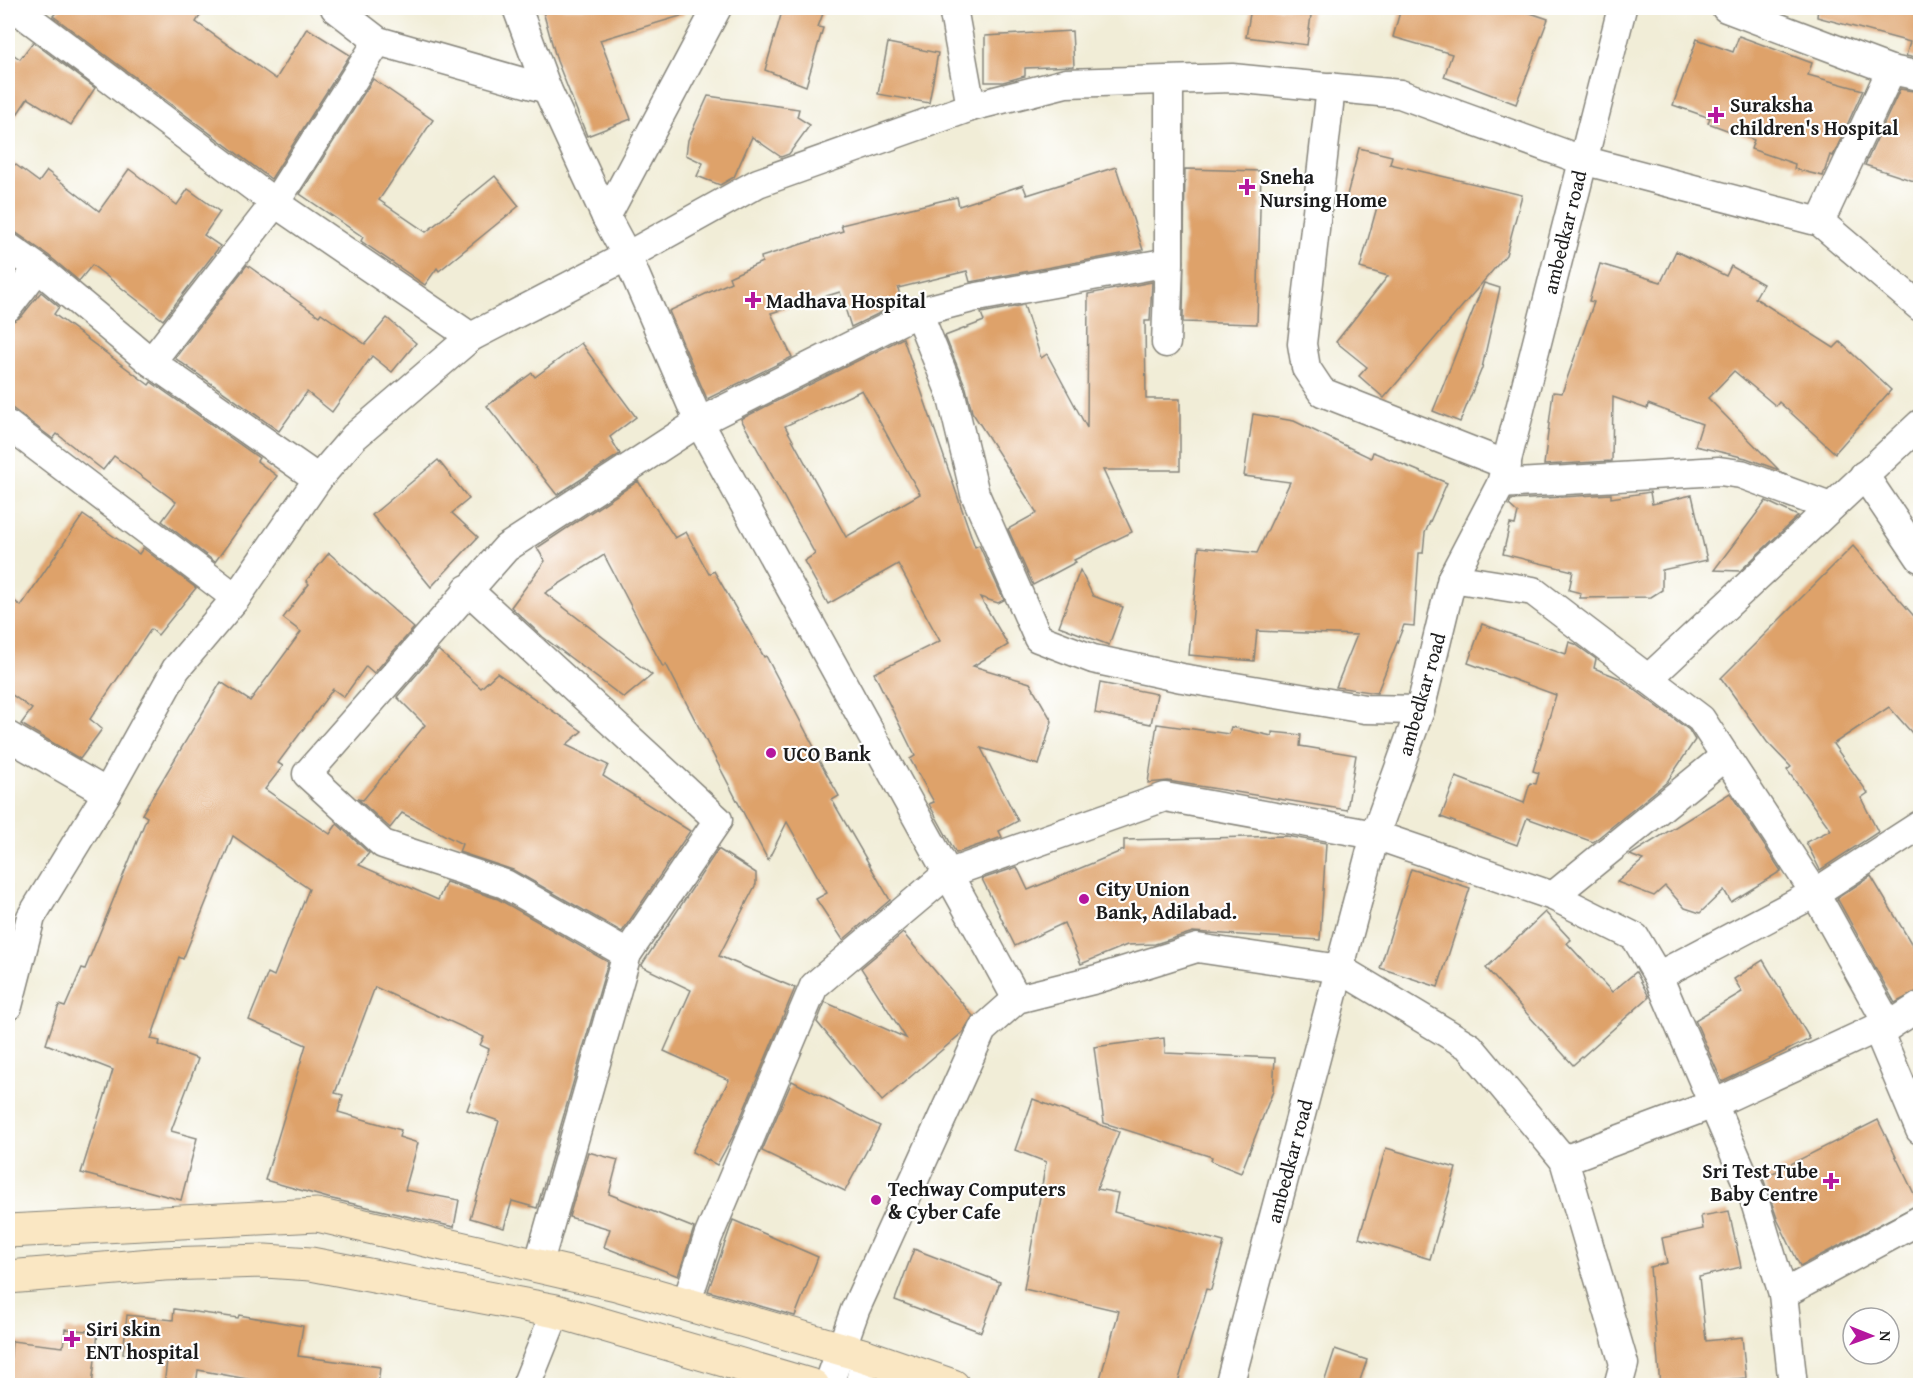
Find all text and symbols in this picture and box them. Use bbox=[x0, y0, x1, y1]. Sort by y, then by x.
place label: Suraksha children's Hospital bbox=[1730, 90, 1898, 142]
marker: Suraksha children's Hospital bbox=[1707, 106, 1725, 124]
place label: Sneha Nursing Home bbox=[1260, 162, 1387, 214]
street label: ambedkar road bbox=[1535, 167, 1593, 297]
marker: Sneha Nursing Home bbox=[1238, 178, 1256, 196]
place label: Madhava Hospital bbox=[766, 286, 926, 315]
marker: Madhava Hospital bbox=[744, 291, 762, 309]
street label: ambedkar road bbox=[1390, 629, 1452, 759]
place label: UCO Bank bbox=[783, 739, 871, 768]
marker: UCO Bank bbox=[764, 746, 778, 760]
place label: City Union Bank, Adilabad. bbox=[1096, 874, 1237, 926]
marker: City Union Bank, Adilabad. bbox=[1077, 892, 1091, 906]
street label: ambedkar road bbox=[1259, 1096, 1319, 1226]
place label: Sri Test Tube Baby Centre bbox=[1702, 1156, 1818, 1208]
marker: Sri Test Tube Baby Centre bbox=[1822, 1172, 1840, 1190]
place label: Techway Computers & Cyber Cafe bbox=[888, 1174, 1066, 1226]
marker: Techway Computers & Cyber Cafe bbox=[869, 1193, 883, 1207]
north arrow bbox=[1841, 1306, 1901, 1366]
place label: Siri skin ENT hospital bbox=[86, 1314, 199, 1366]
marker: Siri skin ENT hospital bbox=[63, 1330, 81, 1348]
text: N bbox=[1874, 1331, 1898, 1342]

